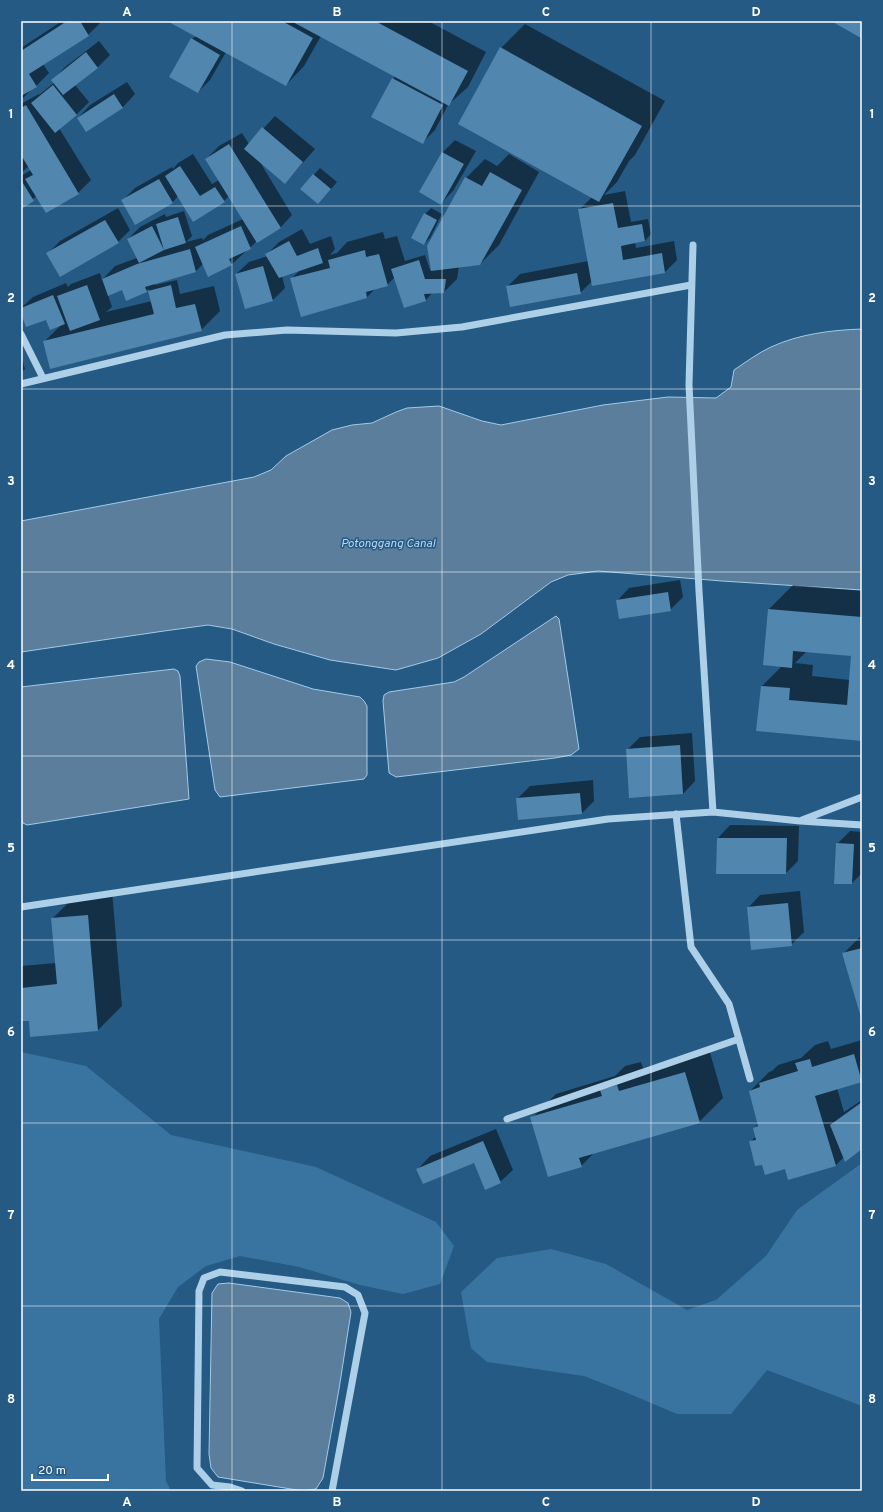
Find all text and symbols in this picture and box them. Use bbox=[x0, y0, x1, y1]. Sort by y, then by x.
text: A bbox=[122, 5, 132, 21]
text: B bbox=[333, 5, 342, 21]
text: C bbox=[542, 5, 550, 21]
text: D bbox=[751, 5, 761, 21]
text: 1 bbox=[8, 107, 14, 123]
text: 1 bbox=[869, 107, 875, 123]
text: 2 bbox=[7, 291, 15, 307]
text: 2 bbox=[868, 291, 876, 307]
text: 3 bbox=[7, 474, 15, 490]
text: 3 bbox=[868, 474, 876, 490]
water label: Potonggang Canal bbox=[341, 536, 436, 552]
text: 4 bbox=[7, 658, 15, 674]
text: 4 bbox=[868, 658, 876, 674]
text: 5 bbox=[7, 841, 15, 857]
text: 5 bbox=[868, 841, 876, 857]
text: 6 bbox=[7, 1025, 15, 1041]
text: 6 bbox=[868, 1025, 876, 1041]
text: 7 bbox=[8, 1208, 15, 1224]
text: 7 bbox=[869, 1208, 876, 1224]
text: 8 bbox=[7, 1392, 15, 1408]
text: 8 bbox=[868, 1392, 876, 1408]
scale bar bbox=[32, 1456, 108, 1482]
text: 20 m bbox=[38, 1463, 66, 1479]
text: A bbox=[122, 1495, 132, 1511]
text: B bbox=[333, 1495, 342, 1511]
text: C bbox=[542, 1495, 550, 1511]
text: D bbox=[751, 1495, 761, 1511]

